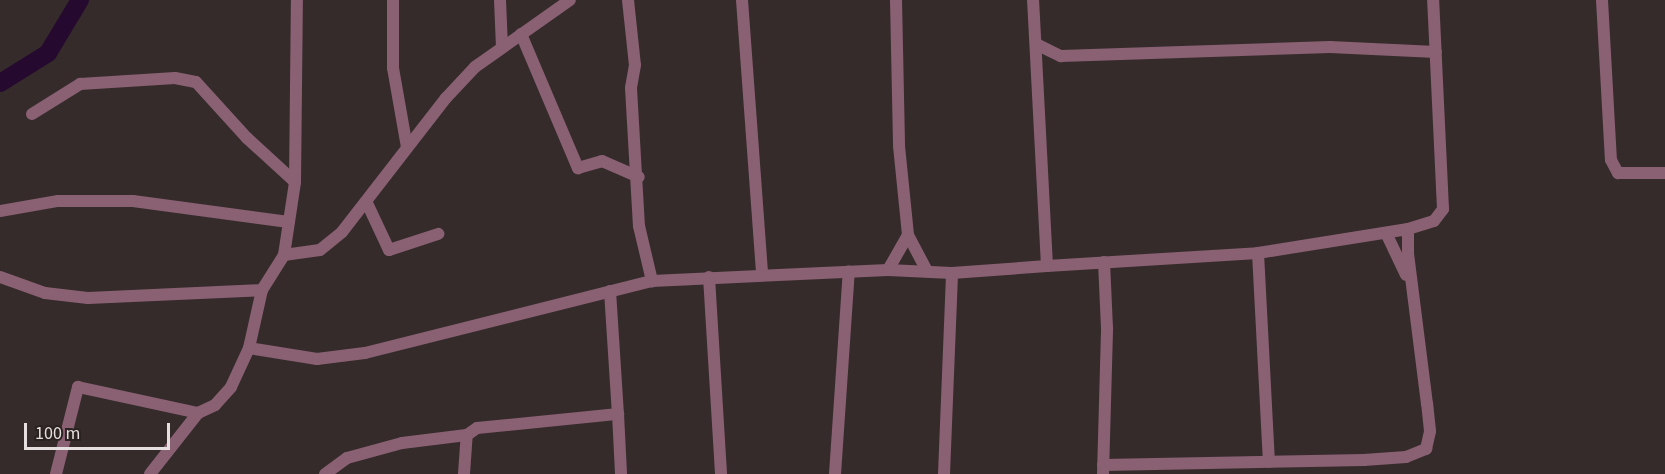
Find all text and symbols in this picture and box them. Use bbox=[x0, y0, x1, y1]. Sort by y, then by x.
scale bar bbox=[27, 411, 172, 449]
text: 100 m bbox=[35, 421, 80, 446]

